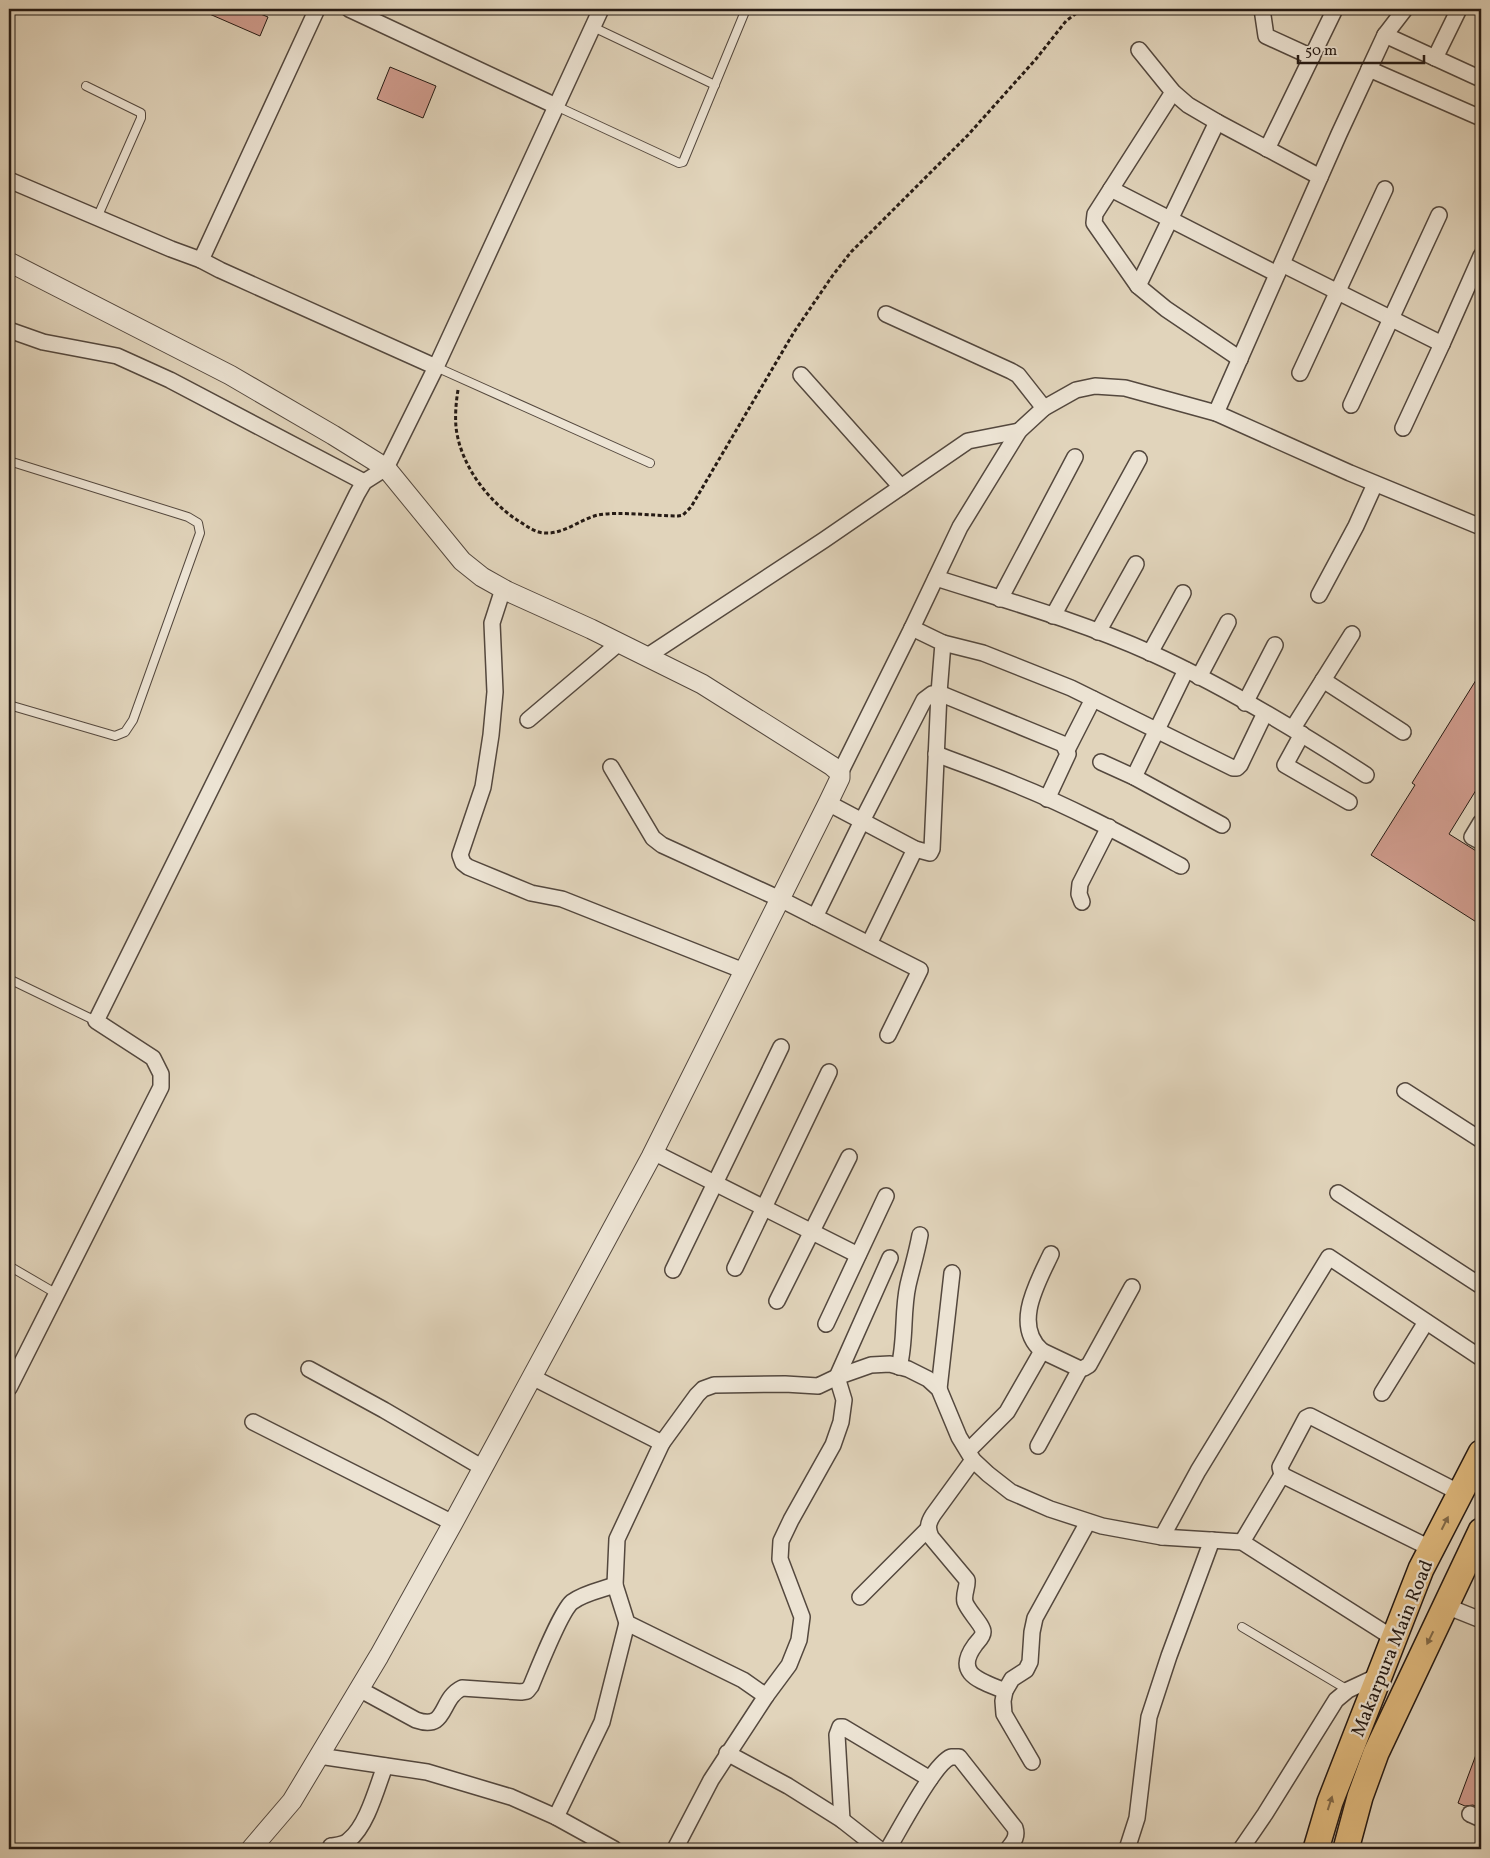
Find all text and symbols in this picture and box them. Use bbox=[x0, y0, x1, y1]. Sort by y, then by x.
scale bar bbox=[1298, 32, 1424, 64]
text: 50 m bbox=[1305, 41, 1337, 62]
one-way arrow bbox=[1441, 1516, 1449, 1530]
street label: Makarpura Main Road bbox=[1345, 1556, 1440, 1741]
one-way arrow bbox=[1426, 1631, 1434, 1645]
one-way arrow bbox=[1327, 1795, 1334, 1810]

